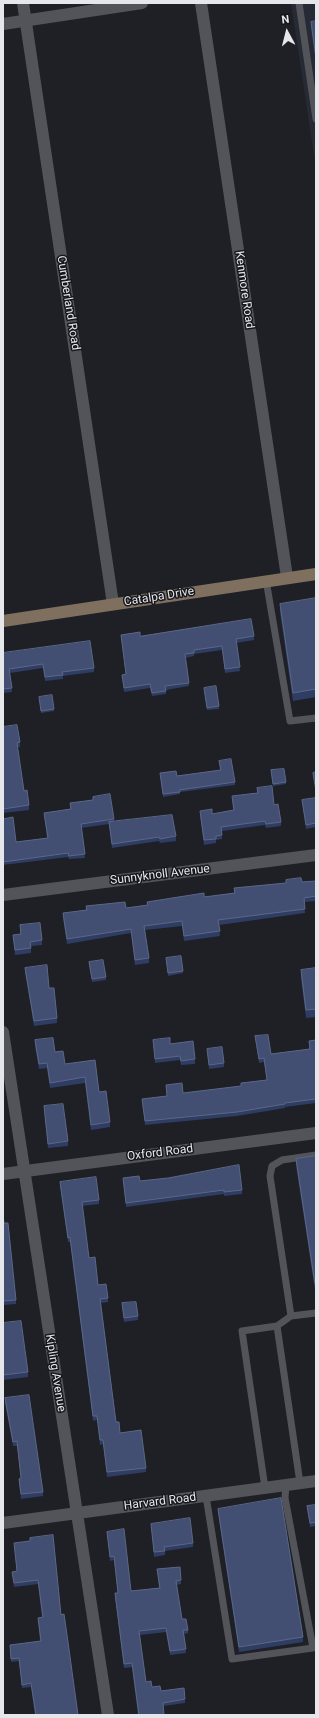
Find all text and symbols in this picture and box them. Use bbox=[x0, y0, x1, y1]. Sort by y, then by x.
north arrow bbox=[267, 12, 307, 52]
text: N bbox=[281, 13, 290, 27]
street label: Kenmore Road bbox=[231, 250, 257, 330]
street label: Cumberland Road bbox=[53, 255, 83, 351]
street label: Catalpa Drive bbox=[123, 584, 195, 610]
street label: Sunnyknoll Avenue bbox=[109, 862, 211, 888]
street label: Oxford Road bbox=[126, 1142, 194, 1164]
street label: Kipling Avenue bbox=[42, 1333, 68, 1413]
street label: Harvard Road bbox=[123, 1490, 197, 1514]

